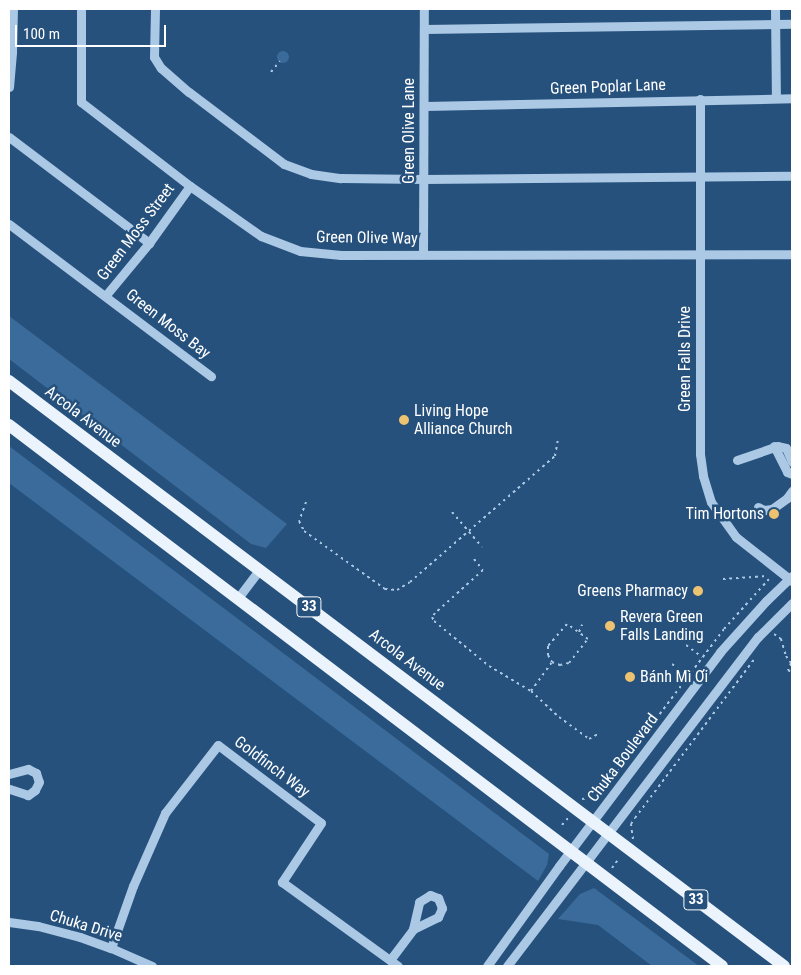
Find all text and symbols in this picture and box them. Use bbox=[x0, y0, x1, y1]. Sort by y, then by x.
scale bar bbox=[18, 15, 169, 47]
text: 100 m bbox=[23, 25, 60, 43]
street label: Green Poplar Lane bbox=[550, 75, 666, 99]
street label: Green Olive Lane bbox=[399, 78, 419, 184]
street label: Green Moss Street bbox=[93, 180, 179, 284]
street label: Green Olive Way bbox=[316, 228, 418, 248]
street label: Green Moss Bay bbox=[122, 285, 214, 363]
street label: Green Falls Drive bbox=[675, 306, 695, 412]
street label: Arcola Avenue bbox=[41, 382, 125, 452]
place label: Living Hope Alliance Church bbox=[414, 401, 513, 439]
marker: Living Hope Alliance Church bbox=[398, 414, 410, 426]
place label: Tim Hortons bbox=[685, 504, 764, 524]
marker: Tim Hortons bbox=[768, 508, 780, 520]
place label: Greens Pharmacy bbox=[577, 581, 688, 601]
marker: Greens Pharmacy bbox=[692, 585, 704, 597]
road number: 33 bbox=[295, 594, 323, 620]
place label: Revera Green Falls Landing bbox=[620, 607, 704, 645]
marker: Revera Green Falls Landing bbox=[604, 620, 616, 632]
street label: Arcola Avenue bbox=[365, 625, 449, 695]
place label: Bánh Mì Ơi bbox=[640, 667, 708, 687]
marker: Bánh Mì Ơi bbox=[624, 671, 636, 683]
street label: Chuka Boulevard bbox=[584, 710, 662, 806]
street label: Goldfinch Way bbox=[230, 732, 314, 802]
road number: 33 bbox=[682, 888, 710, 912]
street label: Chuka Drive bbox=[47, 906, 125, 946]

